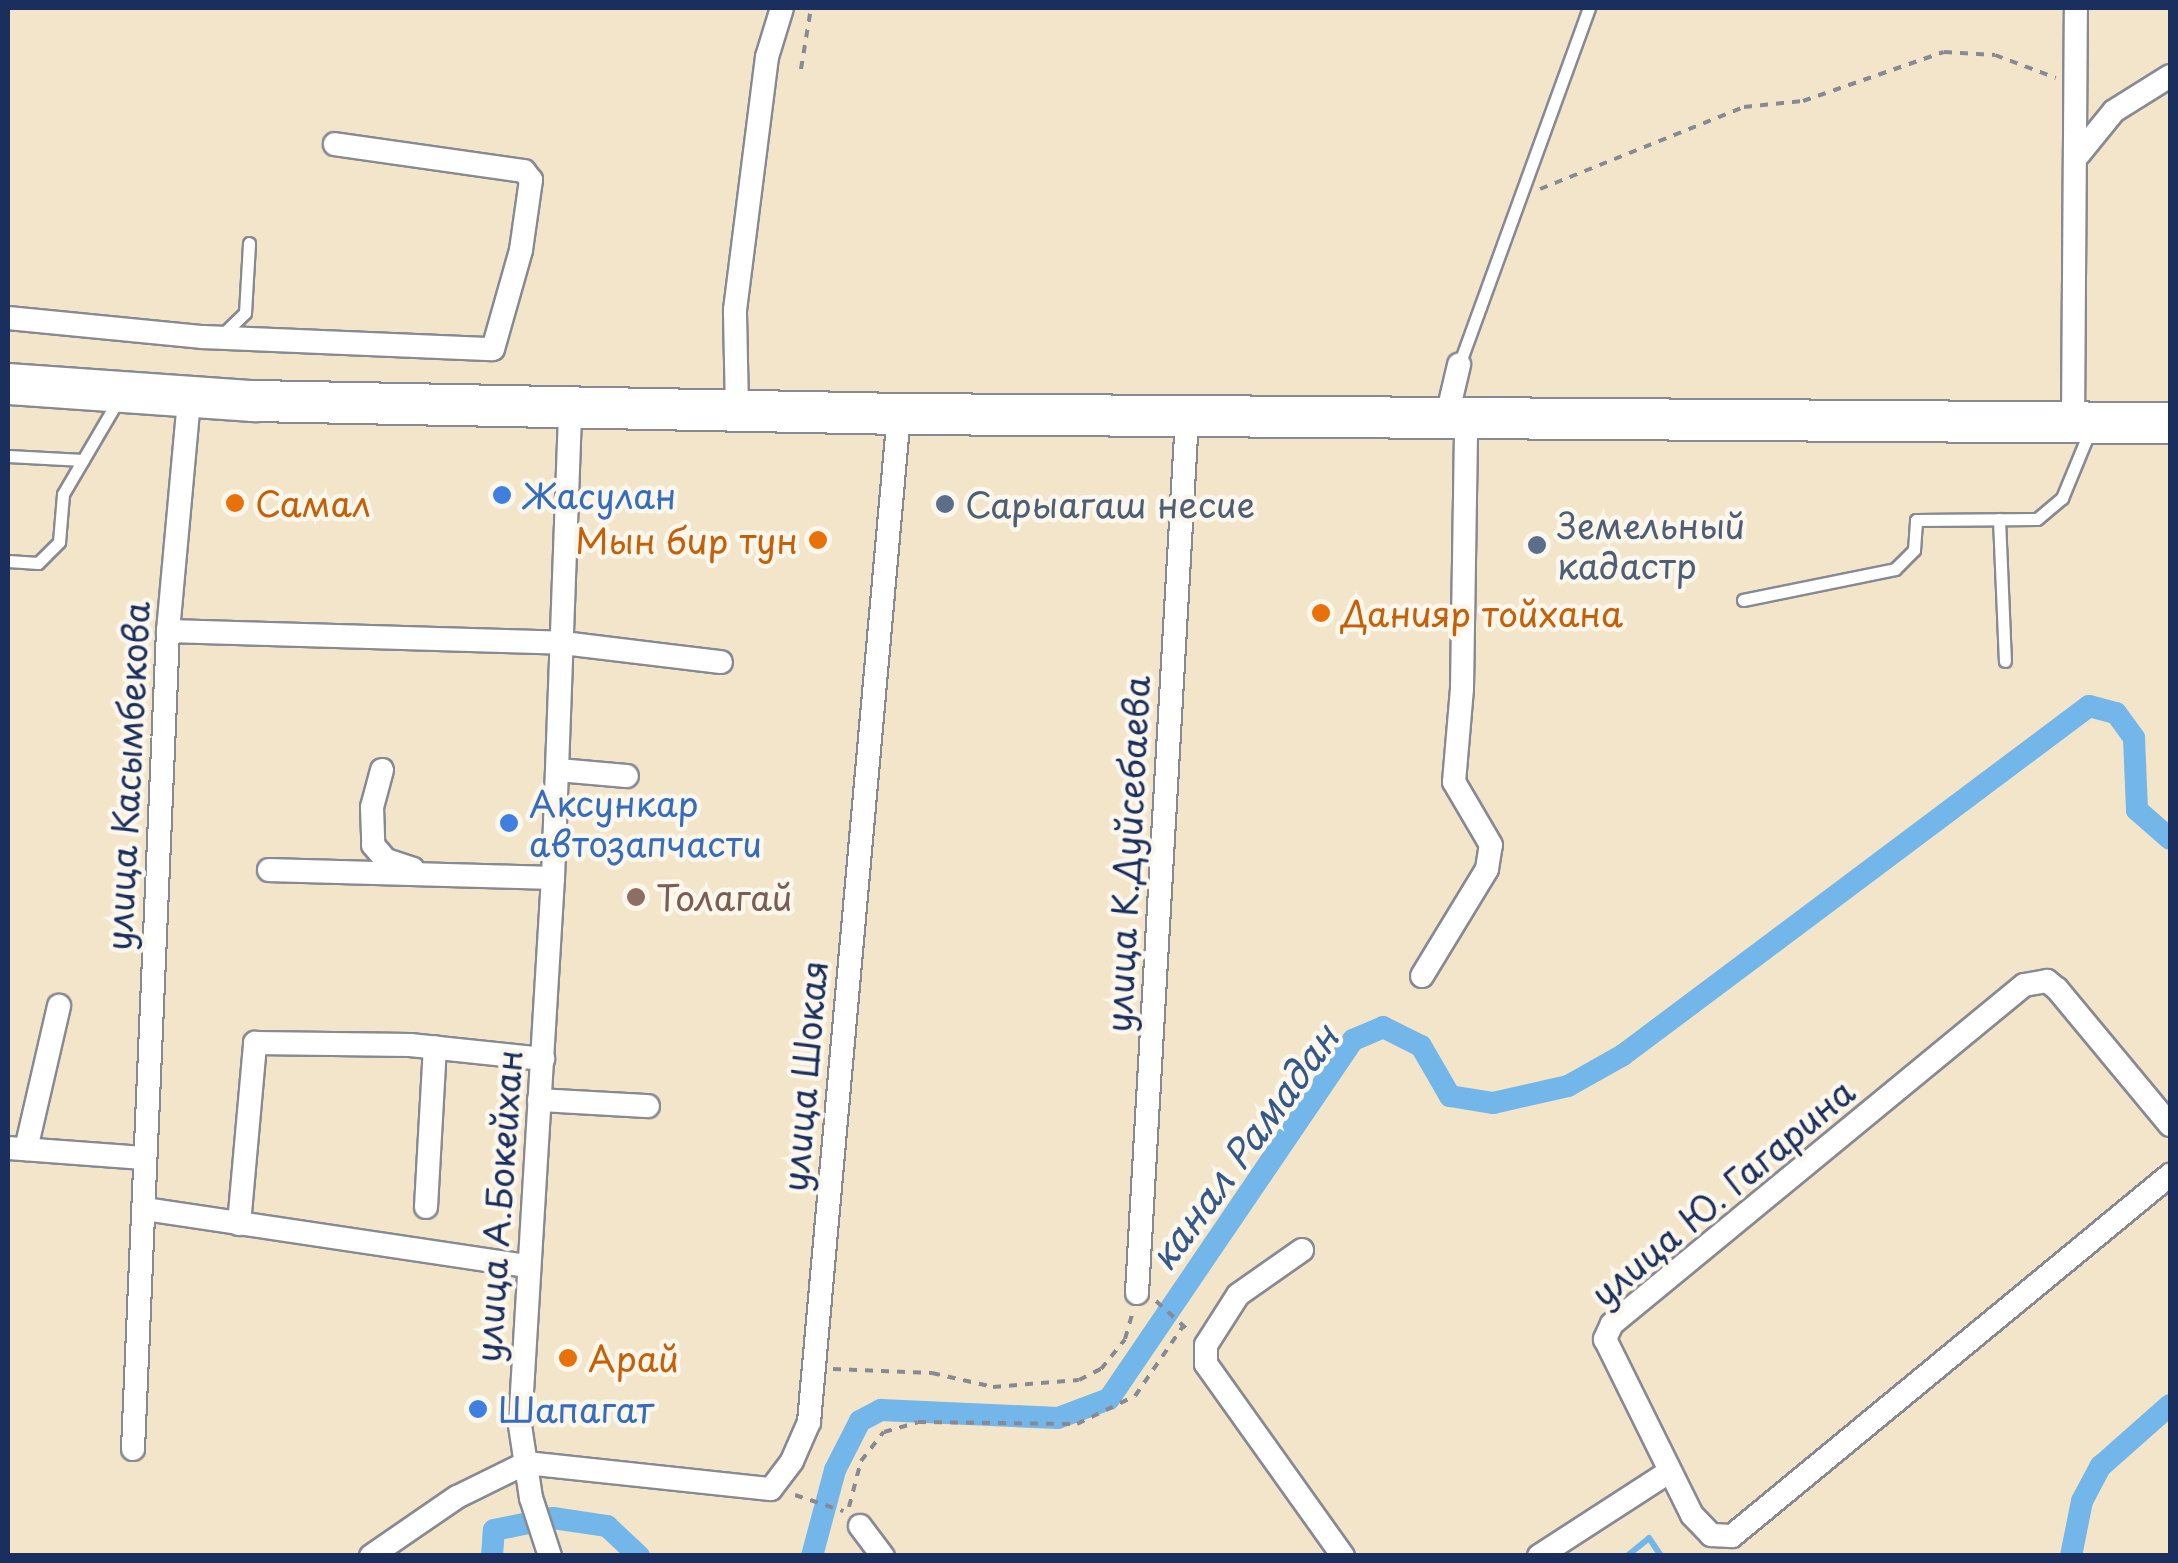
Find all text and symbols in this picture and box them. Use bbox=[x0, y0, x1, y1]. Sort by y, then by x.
place label: Жасулан bbox=[522, 474, 676, 516]
place label: Самал bbox=[255, 482, 371, 524]
place label: Сарыагаш несие bbox=[965, 483, 1256, 525]
marker: Жасулан bbox=[491, 484, 513, 506]
marker: Самал bbox=[224, 492, 246, 514]
marker: Сарыагаш несие bbox=[934, 493, 956, 515]
place label: Земельный кадастр bbox=[1557, 504, 1745, 586]
place label: Мын бир тун bbox=[574, 519, 798, 561]
marker: Мын бир тун bbox=[807, 529, 829, 551]
marker: Земельный кадастр bbox=[1526, 534, 1548, 556]
place label: Данияр тойхана bbox=[1341, 592, 1624, 634]
street label: улица Касымбекова bbox=[97, 600, 157, 952]
marker: Данияр тойхана bbox=[1310, 602, 1332, 624]
street label: улица К.Дуйсебаева bbox=[1097, 674, 1157, 1034]
place label: Аксункар автозапчасти bbox=[529, 782, 762, 864]
marker: Аксункар автозапчасти bbox=[498, 812, 520, 834]
place label: Толагай bbox=[656, 876, 792, 918]
marker: Толагай bbox=[625, 886, 647, 908]
street label: улица Шокая bbox=[773, 958, 835, 1194]
water label: канал Рамадан bbox=[1139, 1016, 1347, 1278]
street label: улица А.Бокейхан bbox=[466, 1048, 530, 1364]
street label: улица Ю. Гагарина bbox=[1581, 1069, 1863, 1315]
place label: Арай bbox=[588, 1337, 679, 1379]
marker: Арай bbox=[557, 1347, 579, 1369]
place label: Шапагат bbox=[498, 1388, 654, 1430]
marker: Шапагат bbox=[467, 1398, 489, 1420]

